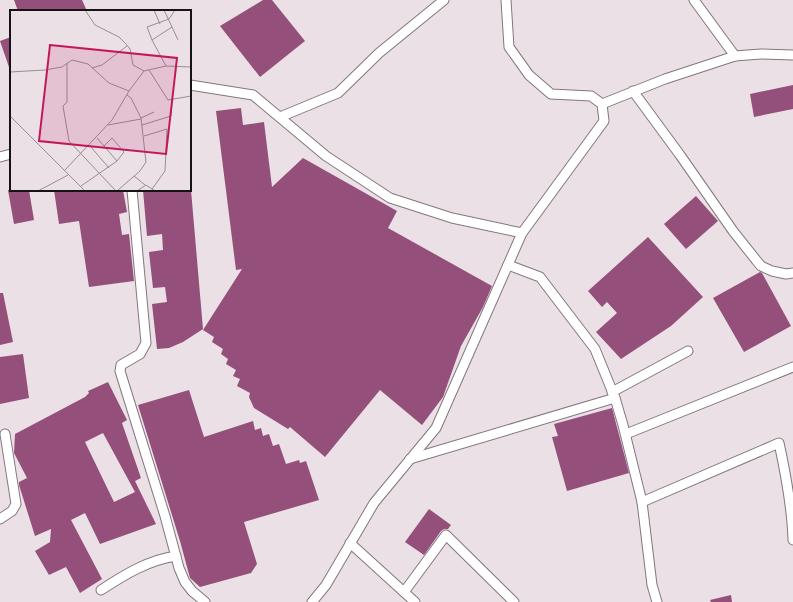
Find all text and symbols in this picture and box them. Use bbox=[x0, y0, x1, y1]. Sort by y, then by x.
inset map bbox=[10, 10, 191, 191]

